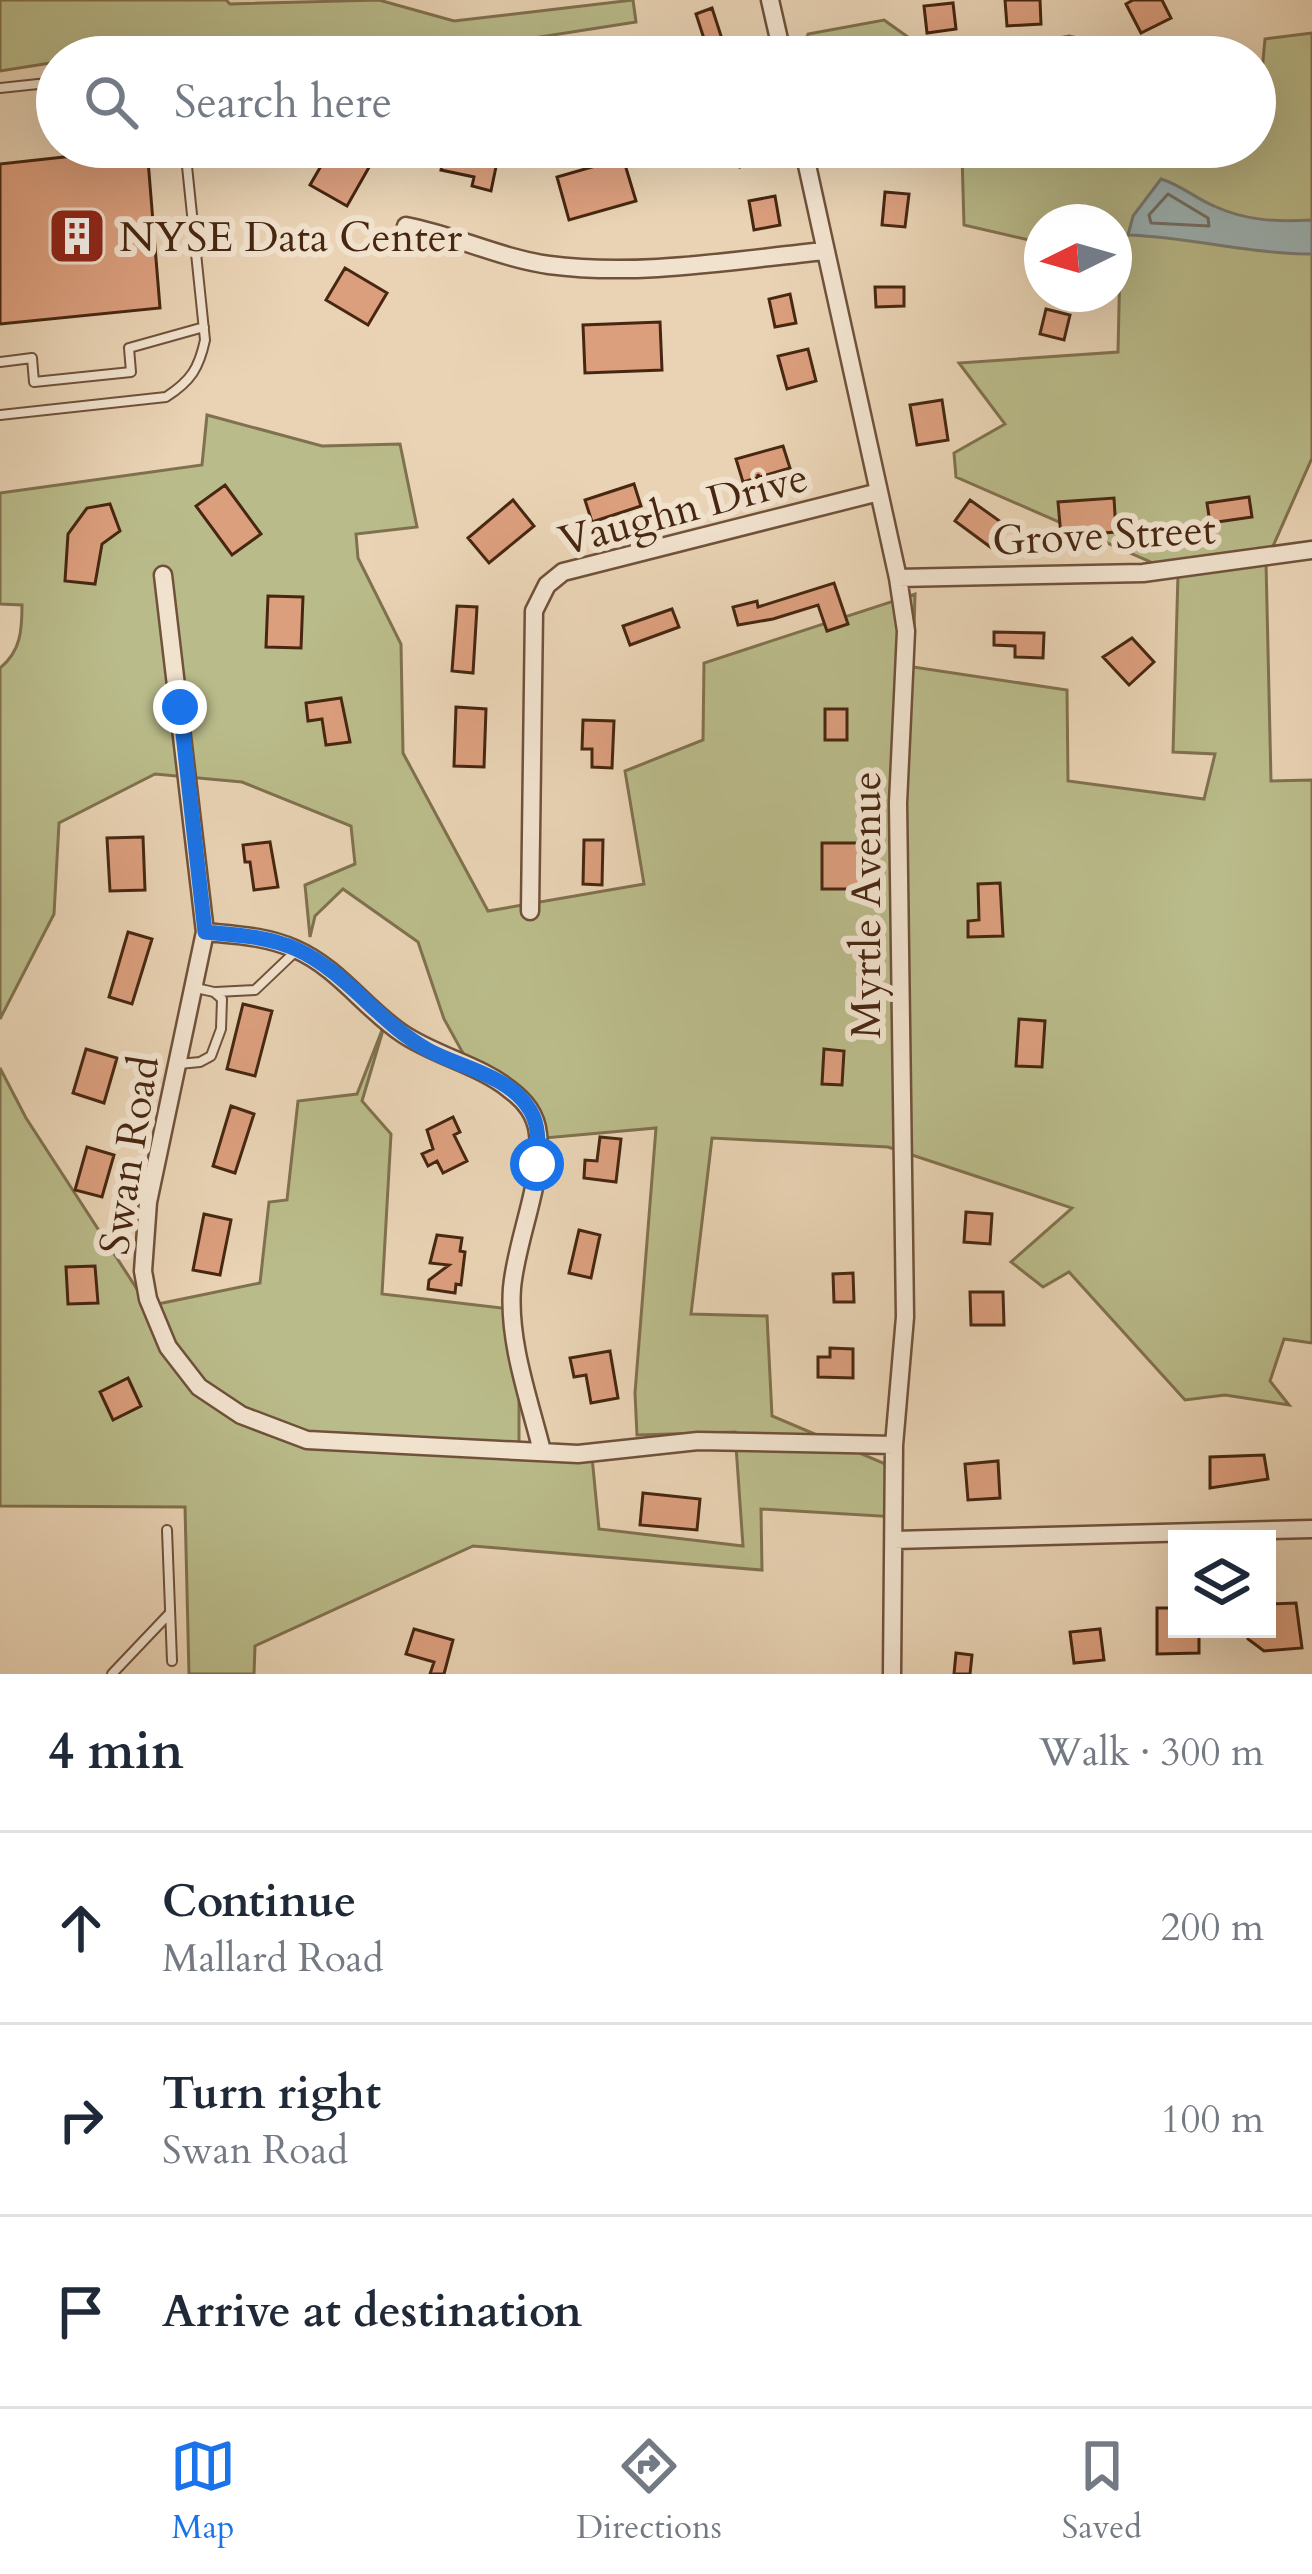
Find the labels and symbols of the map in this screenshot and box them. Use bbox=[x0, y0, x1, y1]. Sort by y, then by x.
north arrow bbox=[1024, 204, 1132, 312]
building icon: NYSE Data Center bbox=[46, 205, 108, 267]
place label: NYSE Data Center bbox=[119, 209, 463, 266]
street label: Vaughn Drive bbox=[553, 449, 814, 570]
street label: Grove Street bbox=[991, 501, 1217, 570]
route end bbox=[153, 680, 207, 734]
street label: Myrtle Avenue bbox=[838, 771, 895, 1039]
street label: Swan Road bbox=[86, 1052, 173, 1259]
route start bbox=[510, 1137, 564, 1191]

